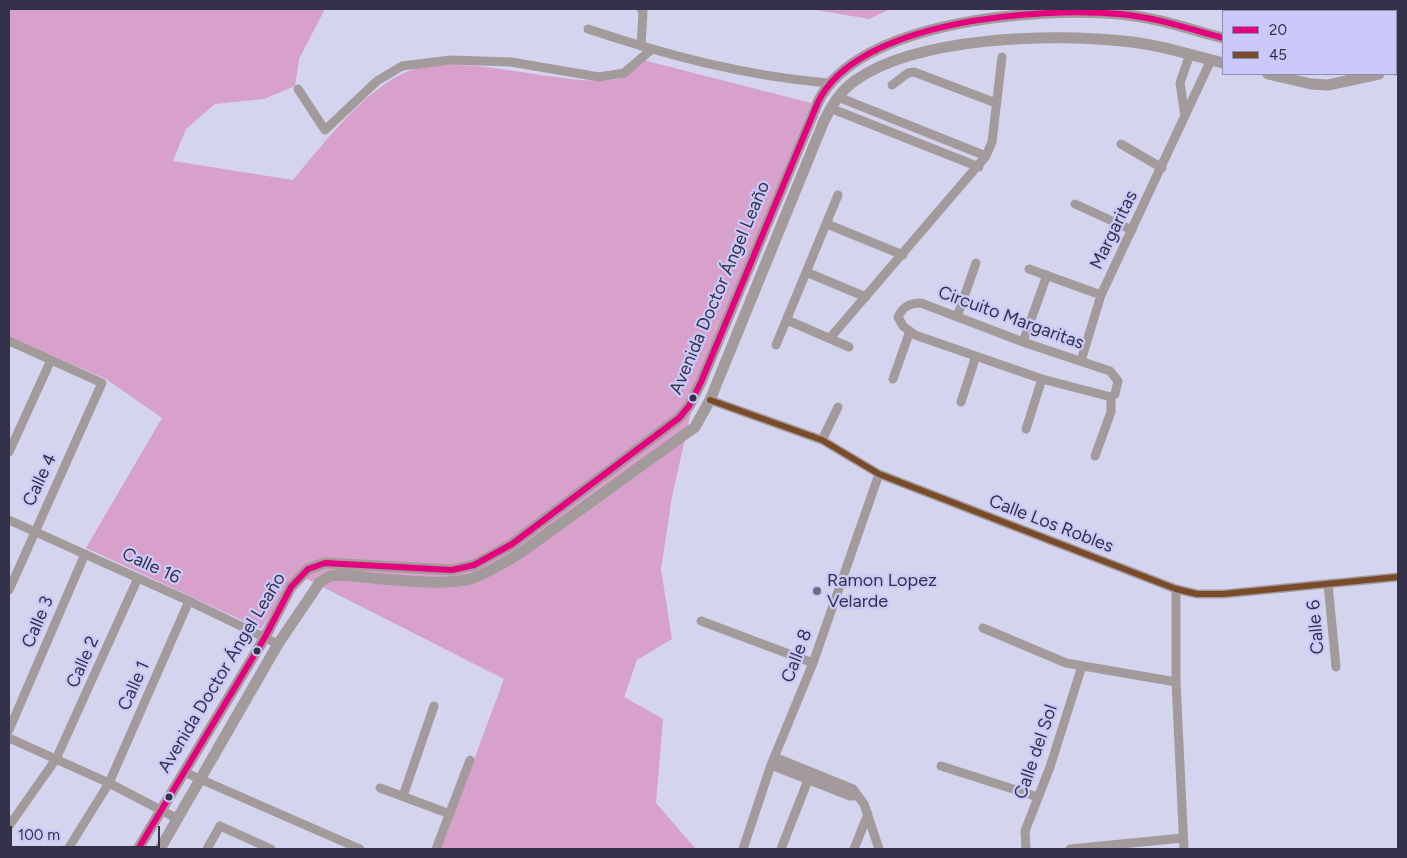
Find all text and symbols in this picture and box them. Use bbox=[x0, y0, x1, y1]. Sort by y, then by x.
legend bbox=[1222, 10, 1397, 75]
text: 20 bbox=[1269, 21, 1287, 39]
text: 45 bbox=[1269, 46, 1287, 64]
street label: Avenida Doctor Ángel Leaño bbox=[665, 178, 775, 398]
street label: Margaritas bbox=[1086, 187, 1142, 273]
street label: Circuito Margaritas bbox=[935, 282, 1087, 354]
unlabelled marker bbox=[688, 393, 698, 403]
street label: Calle 4 bbox=[18, 450, 62, 510]
street label: Calle Los Robles bbox=[986, 490, 1116, 558]
street label: Calle 16 bbox=[118, 543, 184, 589]
street label: Avenida Doctor Ángel Leaño bbox=[154, 569, 290, 777]
place label: Ramon Lopez Velarde bbox=[827, 570, 937, 612]
marker: Ramon Lopez Velarde bbox=[811, 585, 823, 597]
street label: Calle 3 bbox=[17, 593, 59, 651]
street label: Calle 6 bbox=[1303, 599, 1329, 655]
street label: Calle 8 bbox=[777, 626, 817, 686]
street label: Calle 2 bbox=[62, 633, 104, 691]
unlabelled marker bbox=[252, 646, 262, 656]
street label: Calle 1 bbox=[114, 658, 154, 714]
street label: Calle del Sol bbox=[1010, 702, 1062, 802]
unlabelled marker bbox=[164, 792, 174, 802]
scale bar bbox=[12, 816, 162, 848]
text: 100 m bbox=[18, 826, 60, 844]

